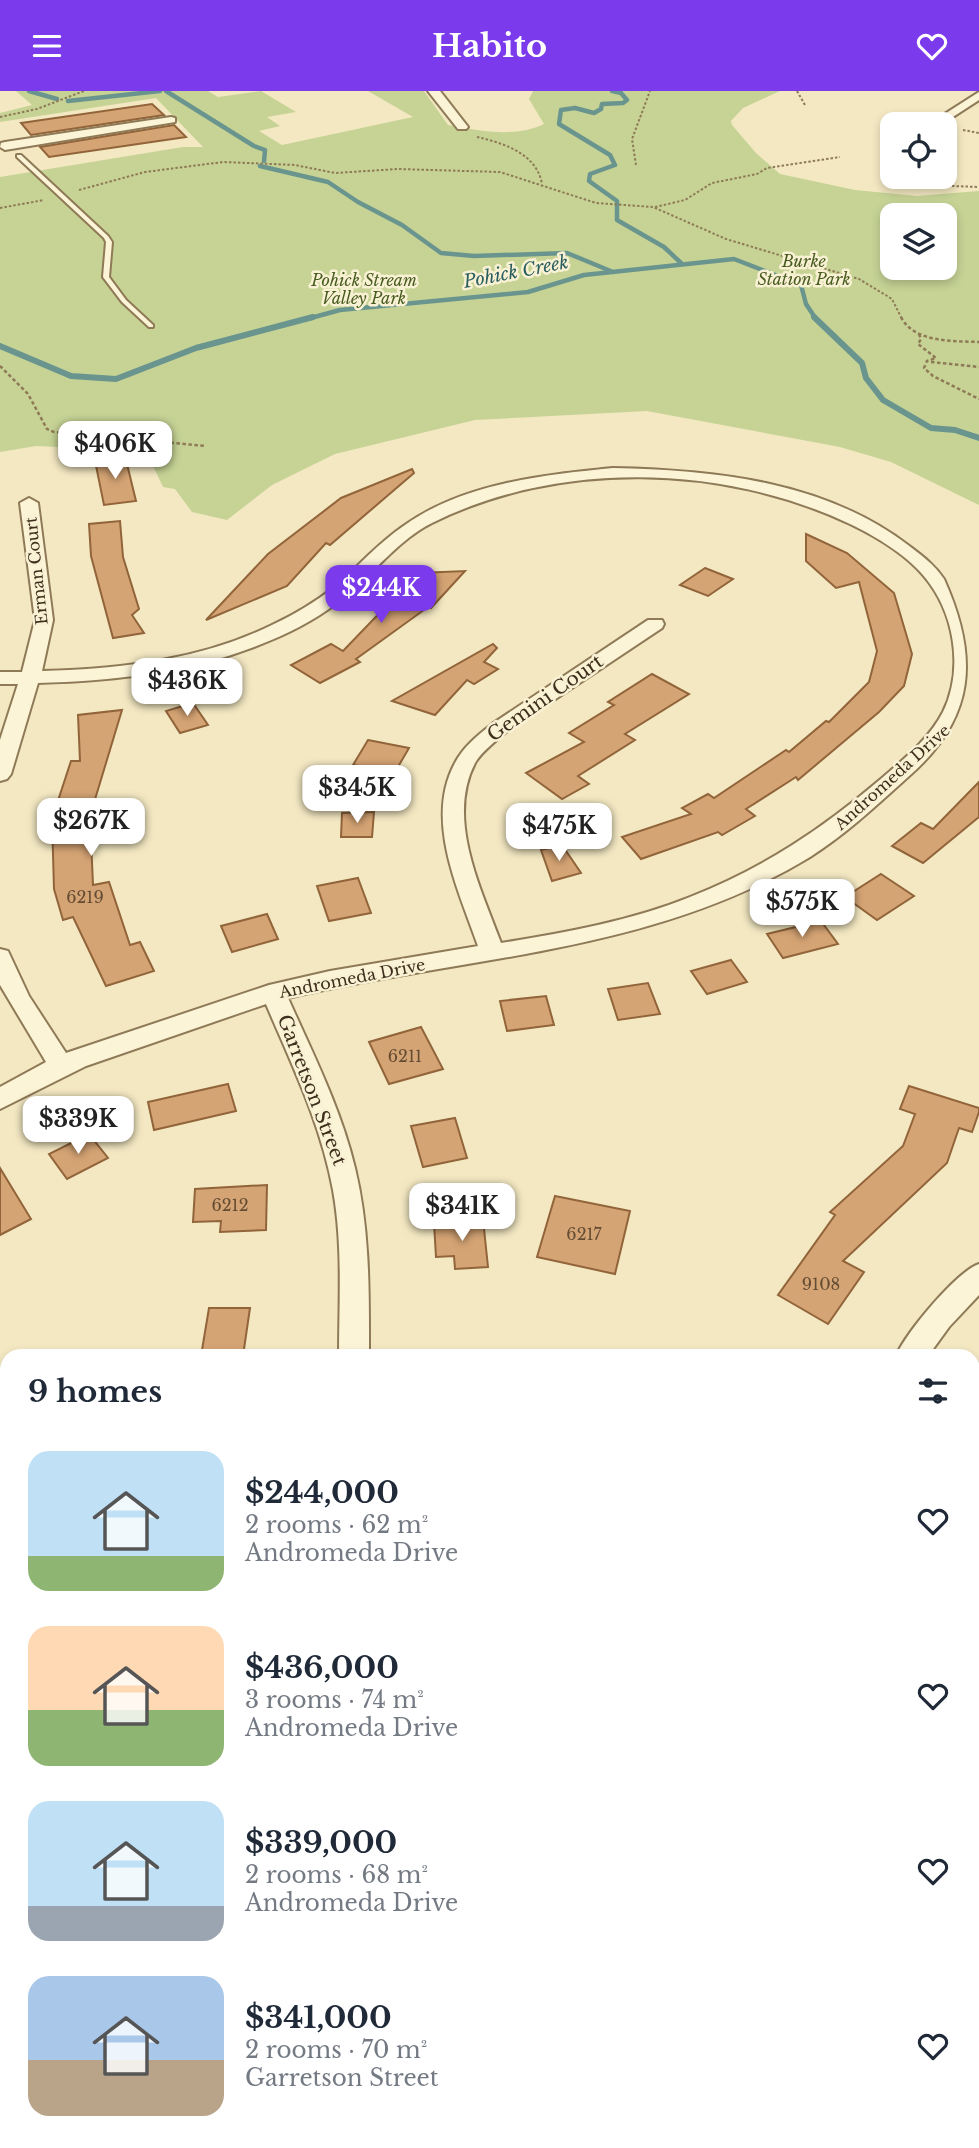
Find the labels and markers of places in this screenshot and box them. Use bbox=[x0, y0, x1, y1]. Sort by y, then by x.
pin: $406K bbox=[66, 421, 164, 481]
pin: $244K bbox=[332, 566, 430, 625]
pin: $436K bbox=[138, 659, 236, 718]
pin: $345K bbox=[308, 765, 406, 825]
pin: $267K bbox=[42, 799, 140, 858]
pin: $475K bbox=[510, 803, 608, 863]
pin: $575K bbox=[753, 879, 851, 939]
pin: $339K bbox=[29, 1097, 127, 1156]
pin: $341K bbox=[413, 1183, 511, 1243]

